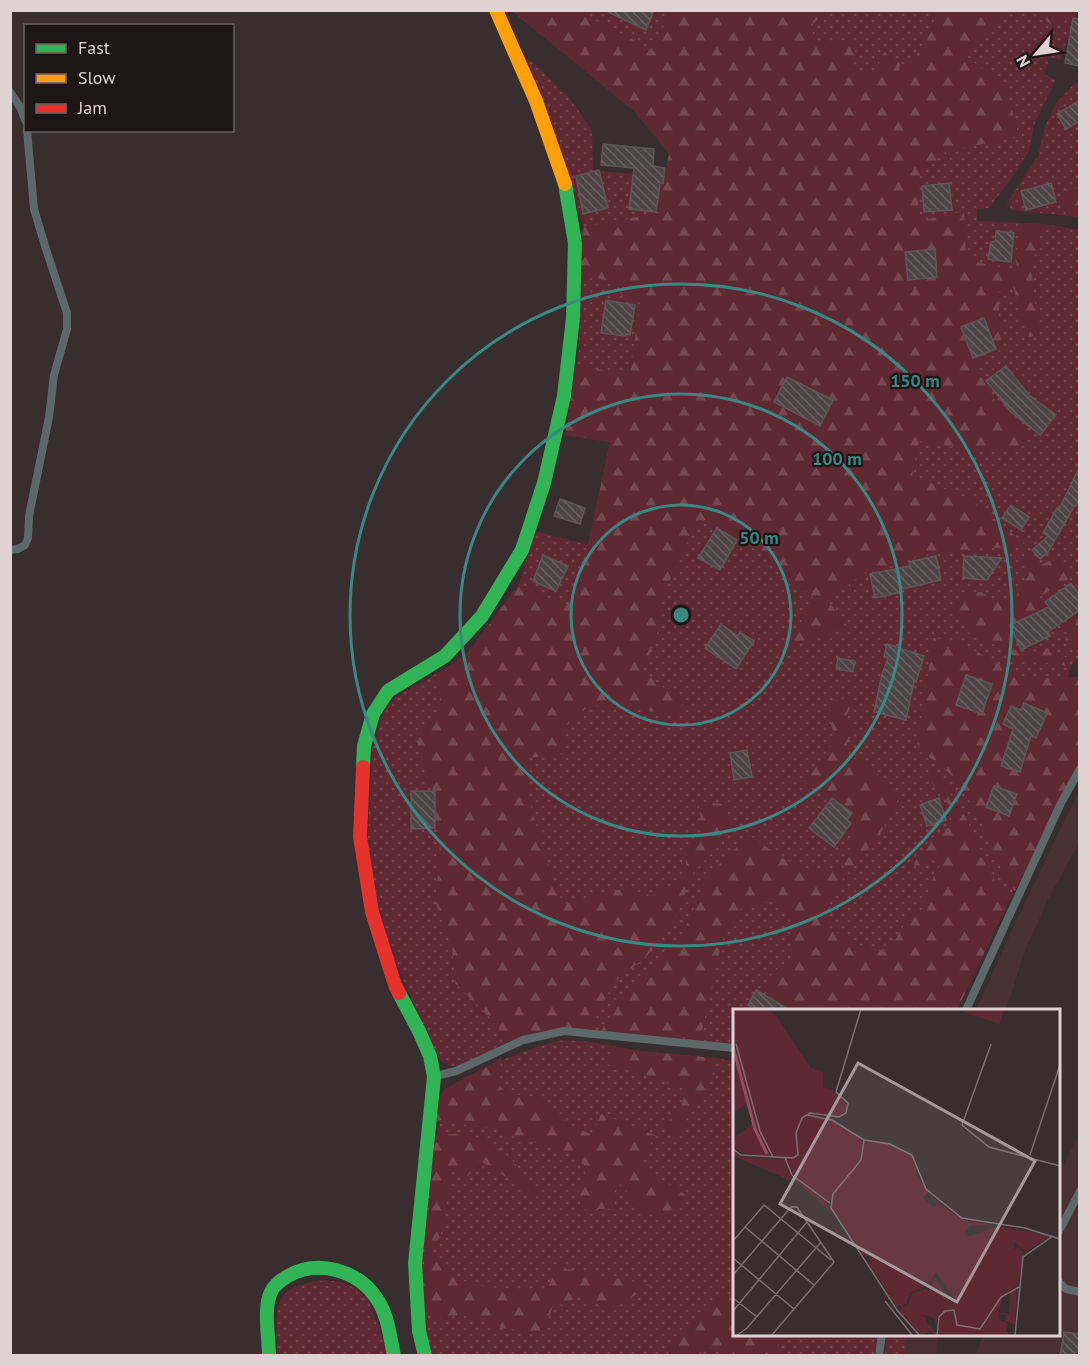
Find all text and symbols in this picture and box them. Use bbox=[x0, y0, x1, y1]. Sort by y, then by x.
legend bbox=[24, 24, 234, 132]
north arrow bbox=[1006, 24, 1066, 84]
text: Fast bbox=[78, 36, 110, 59]
text: N bbox=[1012, 52, 1034, 71]
text: Slow bbox=[78, 66, 116, 89]
text: Jam bbox=[77, 96, 107, 119]
text: 150 m bbox=[890, 369, 940, 392]
text: 100 m bbox=[812, 447, 862, 470]
text: 50 m bbox=[739, 526, 779, 549]
centre of rings bbox=[671, 605, 691, 625]
inset map bbox=[733, 1009, 1060, 1336]

